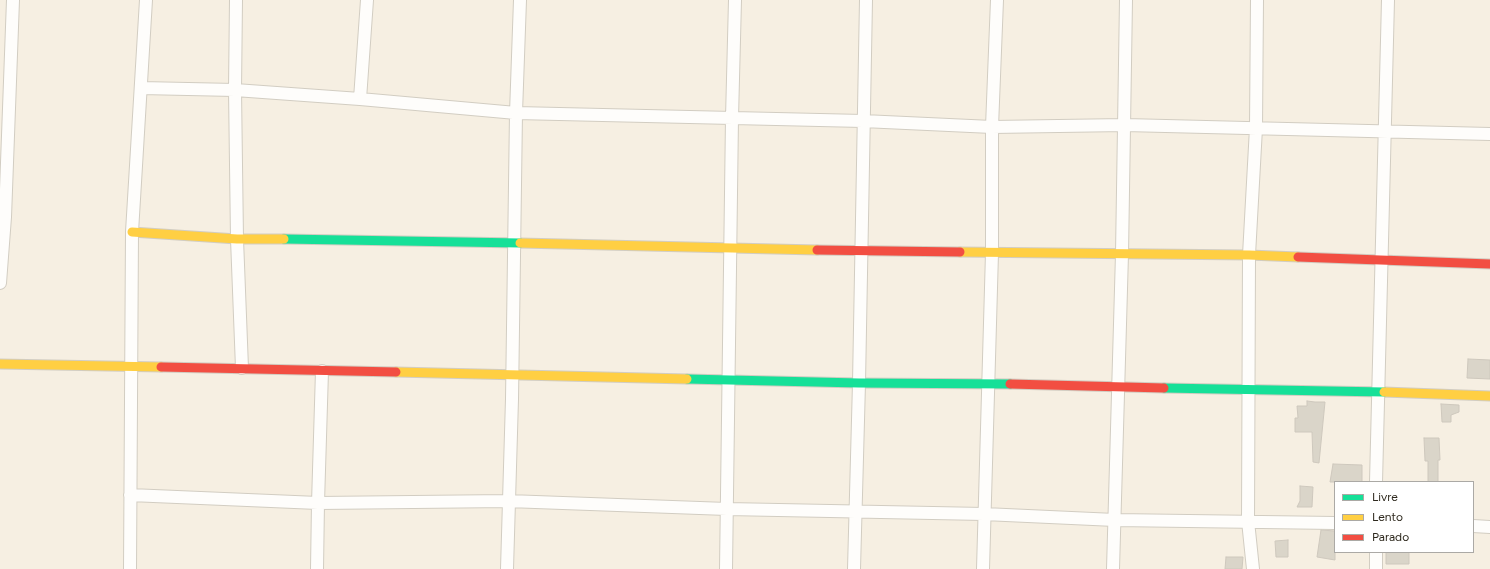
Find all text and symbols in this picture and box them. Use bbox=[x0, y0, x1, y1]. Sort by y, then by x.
legend bbox=[1334, 481, 1474, 553]
text: Livre bbox=[1372, 490, 1398, 504]
text: Lento bbox=[1372, 510, 1403, 524]
text: Parado bbox=[1372, 530, 1409, 544]

